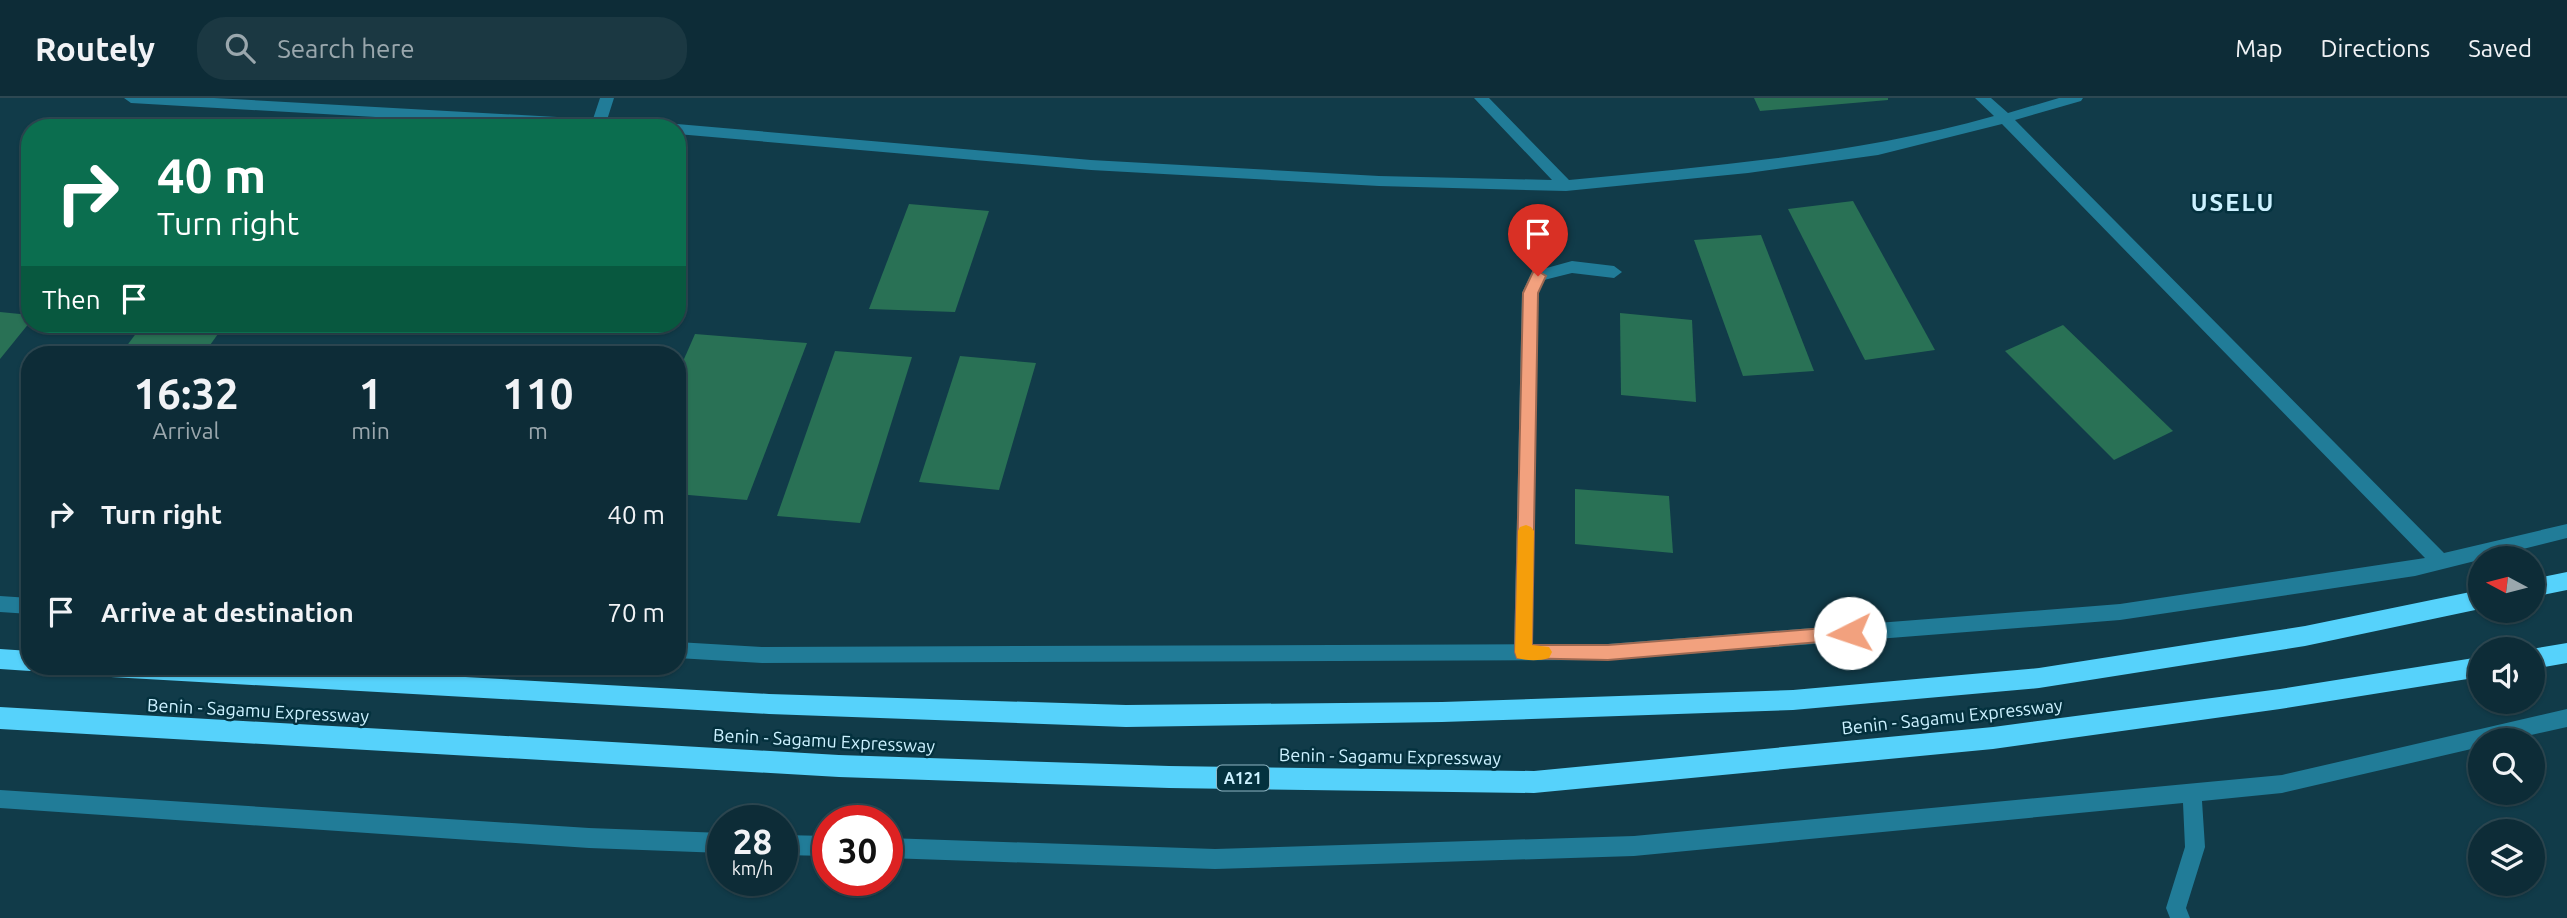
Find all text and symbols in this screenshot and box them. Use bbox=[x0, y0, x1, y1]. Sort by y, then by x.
search box bbox=[197, 17, 687, 80]
icon: search bbox=[221, 29, 259, 67]
text: Routely bbox=[35, 30, 155, 67]
text: Search here bbox=[277, 34, 415, 63]
text: Map bbox=[2235, 35, 2282, 62]
text: Directions bbox=[2320, 35, 2430, 62]
text: Saved bbox=[2468, 35, 2532, 62]
icon: right bbox=[42, 147, 133, 238]
text: 40 m bbox=[157, 147, 266, 202]
district label: USELU bbox=[2191, 189, 2275, 216]
pin bbox=[1508, 204, 1568, 276]
text: Turn right bbox=[157, 205, 299, 241]
icon: arrive bbox=[1519, 215, 1557, 253]
icon: arrive bbox=[115, 280, 153, 318]
text: Then bbox=[42, 285, 101, 314]
text: 16:32 bbox=[134, 370, 239, 417]
text: 1 bbox=[359, 370, 382, 417]
text: 110 bbox=[502, 370, 573, 417]
text: Arrival bbox=[153, 418, 220, 443]
text: min bbox=[351, 418, 390, 443]
text: m bbox=[528, 418, 548, 443]
icon: right bbox=[42, 495, 80, 533]
text: Turn right bbox=[101, 500, 222, 529]
text: 40 m bbox=[607, 500, 665, 529]
north arrow bbox=[2468, 546, 2544, 623]
map controls bbox=[2468, 546, 2545, 896]
icon: arrive bbox=[42, 593, 80, 631]
position arrow bbox=[1813, 596, 1887, 670]
text: Arrive at destination bbox=[101, 598, 354, 627]
text: 70 m bbox=[607, 598, 665, 627]
button: sound bbox=[2468, 637, 2545, 714]
street label: Benin - Sagamu Expressway bbox=[147, 694, 370, 726]
street label: Benin - Sagamu Expressway bbox=[1840, 694, 2064, 738]
street label: Benin - Sagamu Expressway bbox=[713, 724, 936, 756]
button: search bbox=[2468, 728, 2545, 805]
street label: Benin - Sagamu Expressway bbox=[1279, 744, 1502, 768]
road number: A121 bbox=[1217, 765, 1269, 790]
speed limit sign: 30 bbox=[812, 805, 903, 896]
button: layers bbox=[2468, 819, 2545, 896]
text: 28 bbox=[733, 821, 772, 861]
text: km/h bbox=[732, 858, 773, 878]

